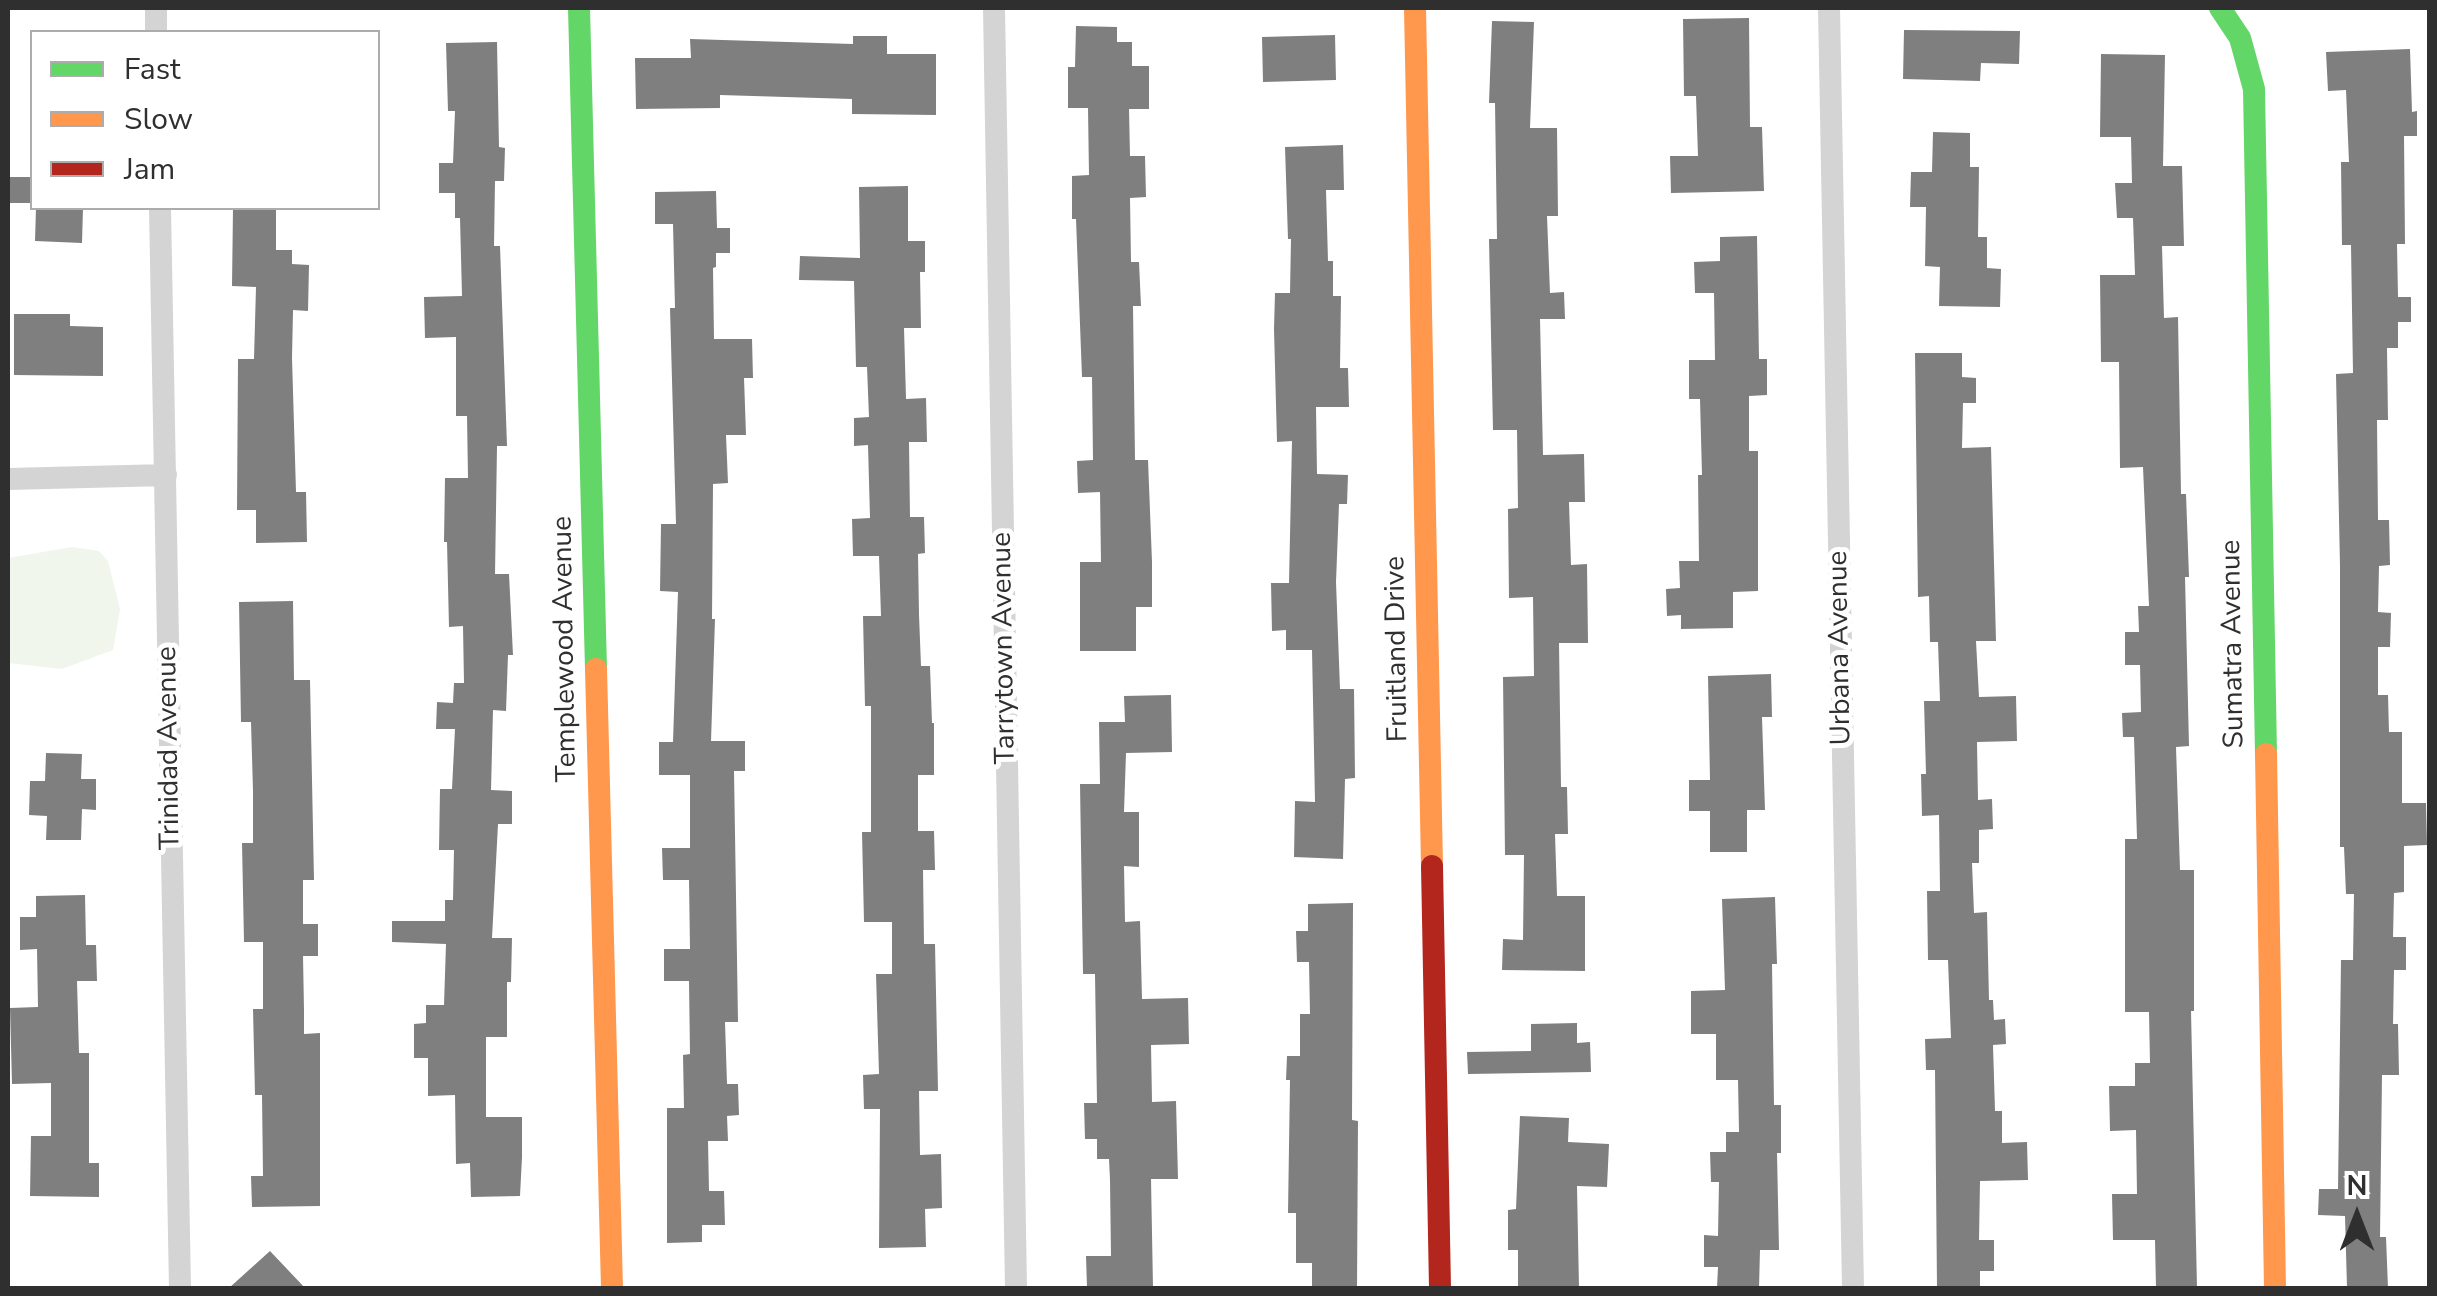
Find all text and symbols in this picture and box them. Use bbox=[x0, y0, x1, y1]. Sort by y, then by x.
legend bbox=[30, 30, 380, 210]
text: Fast bbox=[124, 49, 181, 90]
text: Slow bbox=[124, 99, 193, 140]
text: Jam bbox=[124, 149, 175, 190]
street label: Templewood Avenue bbox=[547, 516, 585, 782]
street label: Tarrytown Avenue bbox=[986, 532, 1024, 764]
street label: Sumatra Avenue bbox=[2215, 539, 2253, 749]
street label: Urbana Avenue bbox=[1823, 550, 1859, 746]
street label: Fruitland Drive bbox=[1380, 556, 1416, 742]
street label: Trinidad Avenue bbox=[151, 646, 189, 850]
north arrow bbox=[2307, 1166, 2407, 1266]
text: N bbox=[2347, 1167, 2367, 1205]

